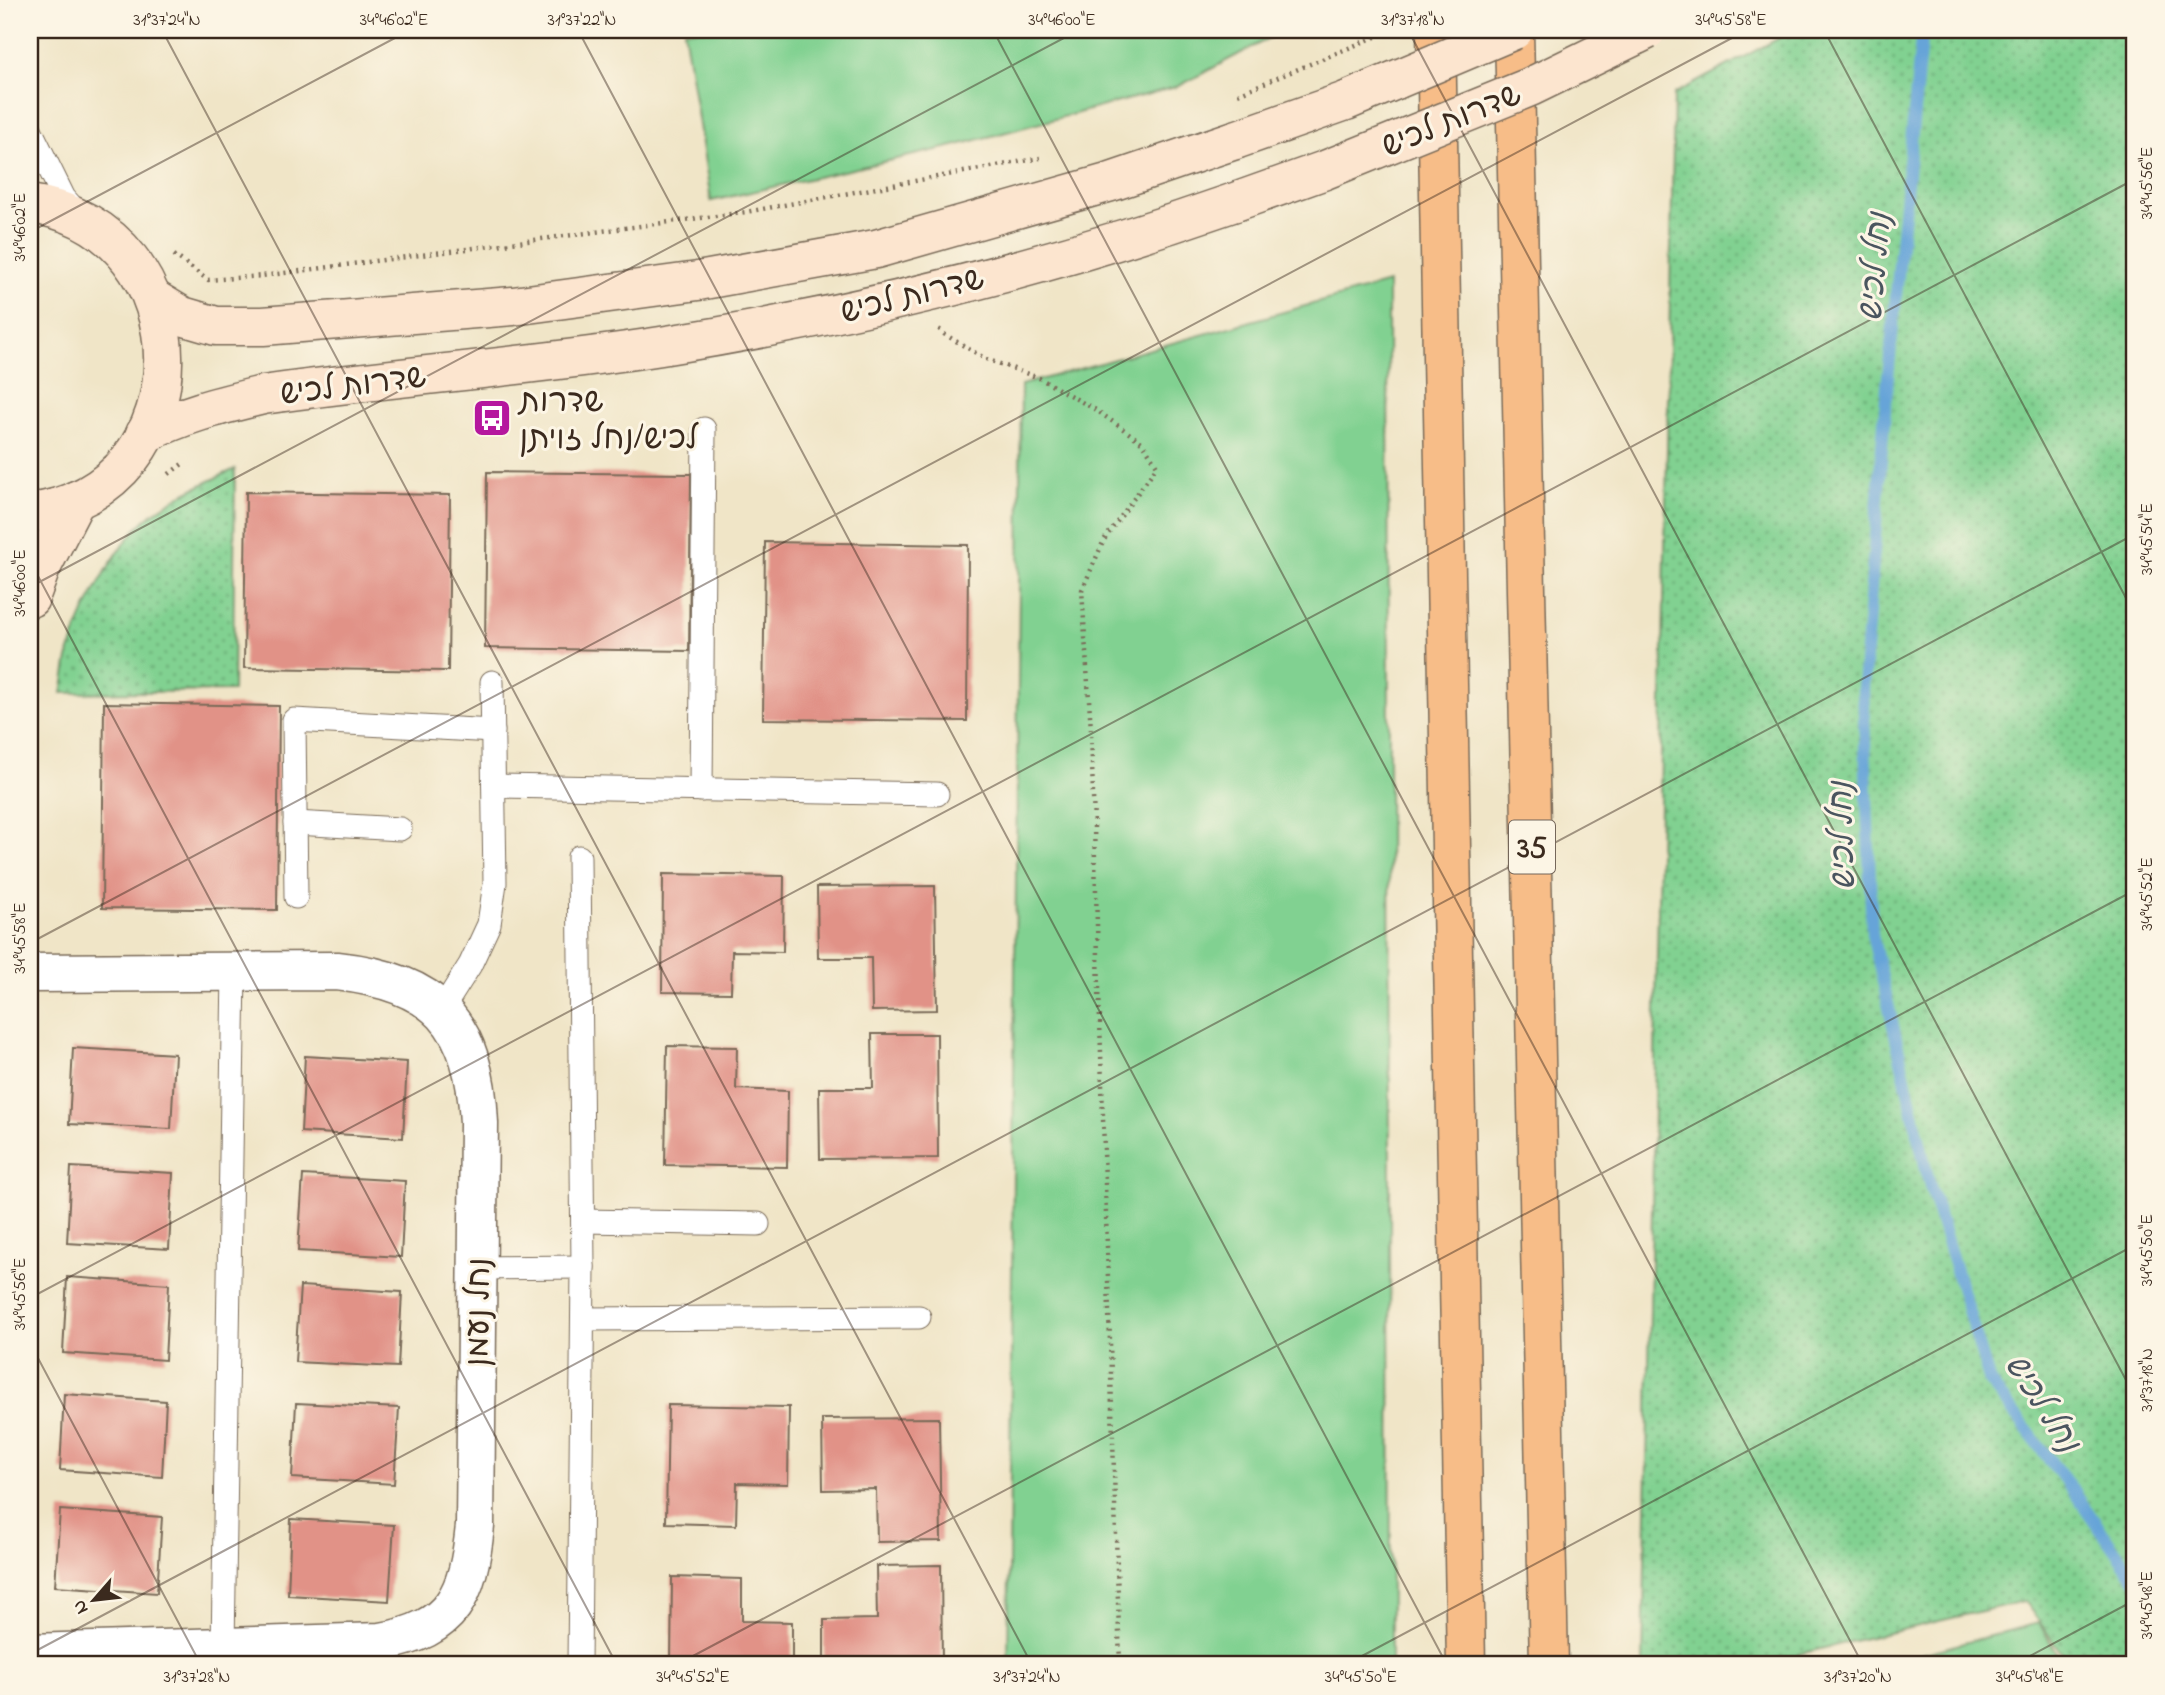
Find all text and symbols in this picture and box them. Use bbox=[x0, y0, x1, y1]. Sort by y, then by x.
text: 31°37'24"N bbox=[133, 8, 201, 34]
text: 34°46'02"E bbox=[360, 8, 428, 34]
text: 31°37'22"N bbox=[548, 8, 616, 34]
text: 34°46'00"E bbox=[1028, 8, 1096, 34]
text: 31°37'18"N bbox=[1381, 8, 1445, 34]
text: 34°45'58"E bbox=[1695, 8, 1767, 34]
street label: שדרות לכיש bbox=[1375, 73, 1529, 172]
text: 34°45'56"E bbox=[2135, 147, 2161, 219]
text: 34°46'02"E bbox=[8, 193, 34, 261]
water label: נחל לכיש bbox=[1848, 209, 1906, 324]
street label: שדרות לכיש bbox=[836, 257, 990, 338]
street label: שדרות לכיש bbox=[278, 355, 429, 420]
place label: שדרות לכיש/נחל זויתן bbox=[517, 380, 699, 464]
bus stop icon: שדרות לכיש/נחל זויתן bbox=[471, 397, 513, 439]
text: 34°45'54"E bbox=[2135, 503, 2161, 575]
text: 34°46'00"E bbox=[8, 549, 34, 617]
water label: נחל לכיש bbox=[1818, 778, 1870, 891]
road number: 35 bbox=[1509, 820, 1555, 874]
text: 34°45'52"E bbox=[2135, 857, 2161, 931]
text: 34°45'58"E bbox=[8, 902, 34, 974]
text: 34°45'50"E bbox=[2135, 1214, 2161, 1286]
street label: נחל נעמן bbox=[456, 1257, 505, 1367]
text: 34°45'56"E bbox=[8, 1258, 34, 1330]
water label: נחל לכיש bbox=[1991, 1346, 2092, 1465]
text: 31°37'18"N bbox=[2135, 1348, 2161, 1412]
north arrow bbox=[60, 1566, 130, 1636]
text: 34°45'48"E bbox=[2135, 1571, 2161, 1639]
text: N bbox=[66, 1595, 96, 1619]
text: 31°37'28"N bbox=[164, 1665, 230, 1691]
text: 34°45'52"E bbox=[656, 1665, 730, 1691]
text: 31°37'24"N bbox=[993, 1665, 1061, 1691]
text: 34°45'50"E bbox=[1325, 1665, 1397, 1691]
text: 31°37'20"N bbox=[1824, 1665, 1892, 1691]
text: 34°45'48"E bbox=[1996, 1665, 2064, 1691]

